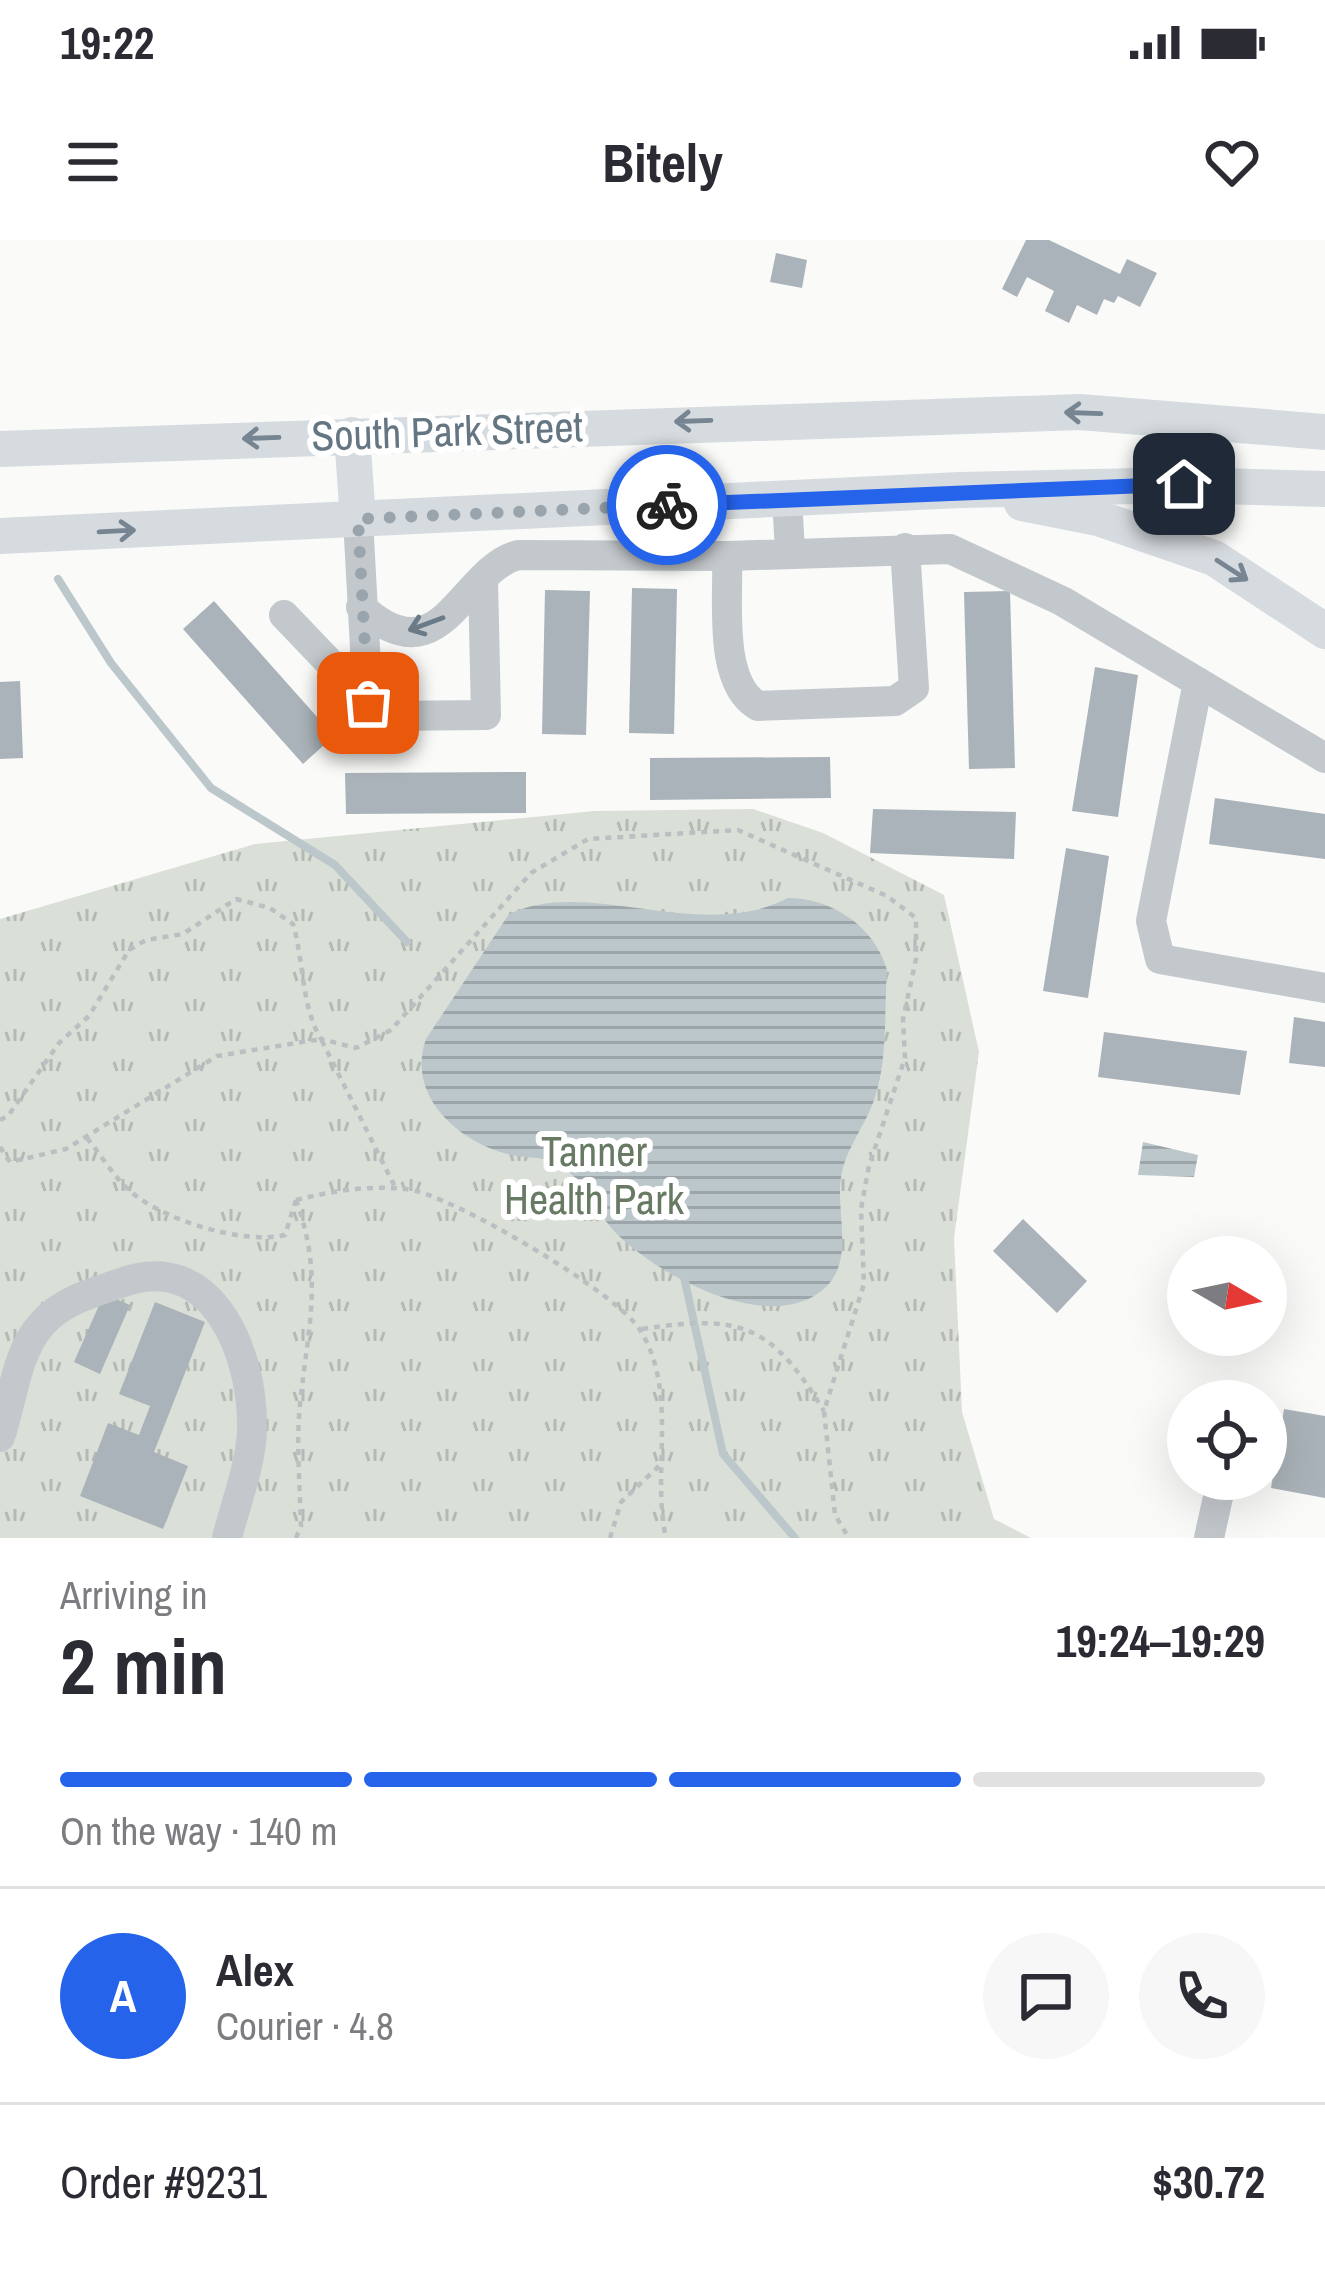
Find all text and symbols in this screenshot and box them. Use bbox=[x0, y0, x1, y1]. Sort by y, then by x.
text: 19:22 bbox=[60, 12, 154, 73]
text: Bitely bbox=[602, 126, 723, 199]
icon: menu bbox=[60, 129, 126, 195]
icon: heart bbox=[1199, 129, 1265, 195]
street label: South Park Street bbox=[310, 398, 584, 464]
one-way arrow bbox=[1064, 401, 1103, 424]
one-way arrow bbox=[674, 410, 713, 433]
one-way arrow bbox=[242, 427, 281, 450]
pin bbox=[1133, 433, 1235, 535]
courier bbox=[607, 445, 727, 565]
icon: home bbox=[1151, 451, 1217, 517]
icon: bike bbox=[634, 472, 700, 538]
one-way arrow bbox=[97, 519, 136, 542]
one-way arrow bbox=[1214, 557, 1248, 582]
one-way arrow bbox=[409, 615, 446, 636]
pin bbox=[317, 652, 419, 754]
icon: bag bbox=[335, 670, 401, 736]
park label: Tanner Health Park bbox=[504, 1123, 685, 1227]
north arrow bbox=[1167, 1236, 1287, 1356]
map controls bbox=[1167, 1236, 1287, 1500]
button: locate bbox=[1167, 1380, 1287, 1500]
text: Arriving in bbox=[60, 1569, 208, 1621]
text: 19:24–19:29 bbox=[1056, 1610, 1265, 1671]
text: 2 min bbox=[60, 1613, 227, 1718]
text: On the way · 140 m bbox=[60, 1805, 337, 1857]
button: chat bbox=[983, 1933, 1109, 2059]
button: phone bbox=[1139, 1933, 1265, 2059]
text: Alex bbox=[216, 1939, 294, 2000]
text: A bbox=[110, 1965, 136, 2026]
text: Courier · 4.8 bbox=[216, 2000, 394, 2052]
text: Order #9231 bbox=[60, 2151, 267, 2212]
text: $30.72 bbox=[1152, 2151, 1265, 2212]

